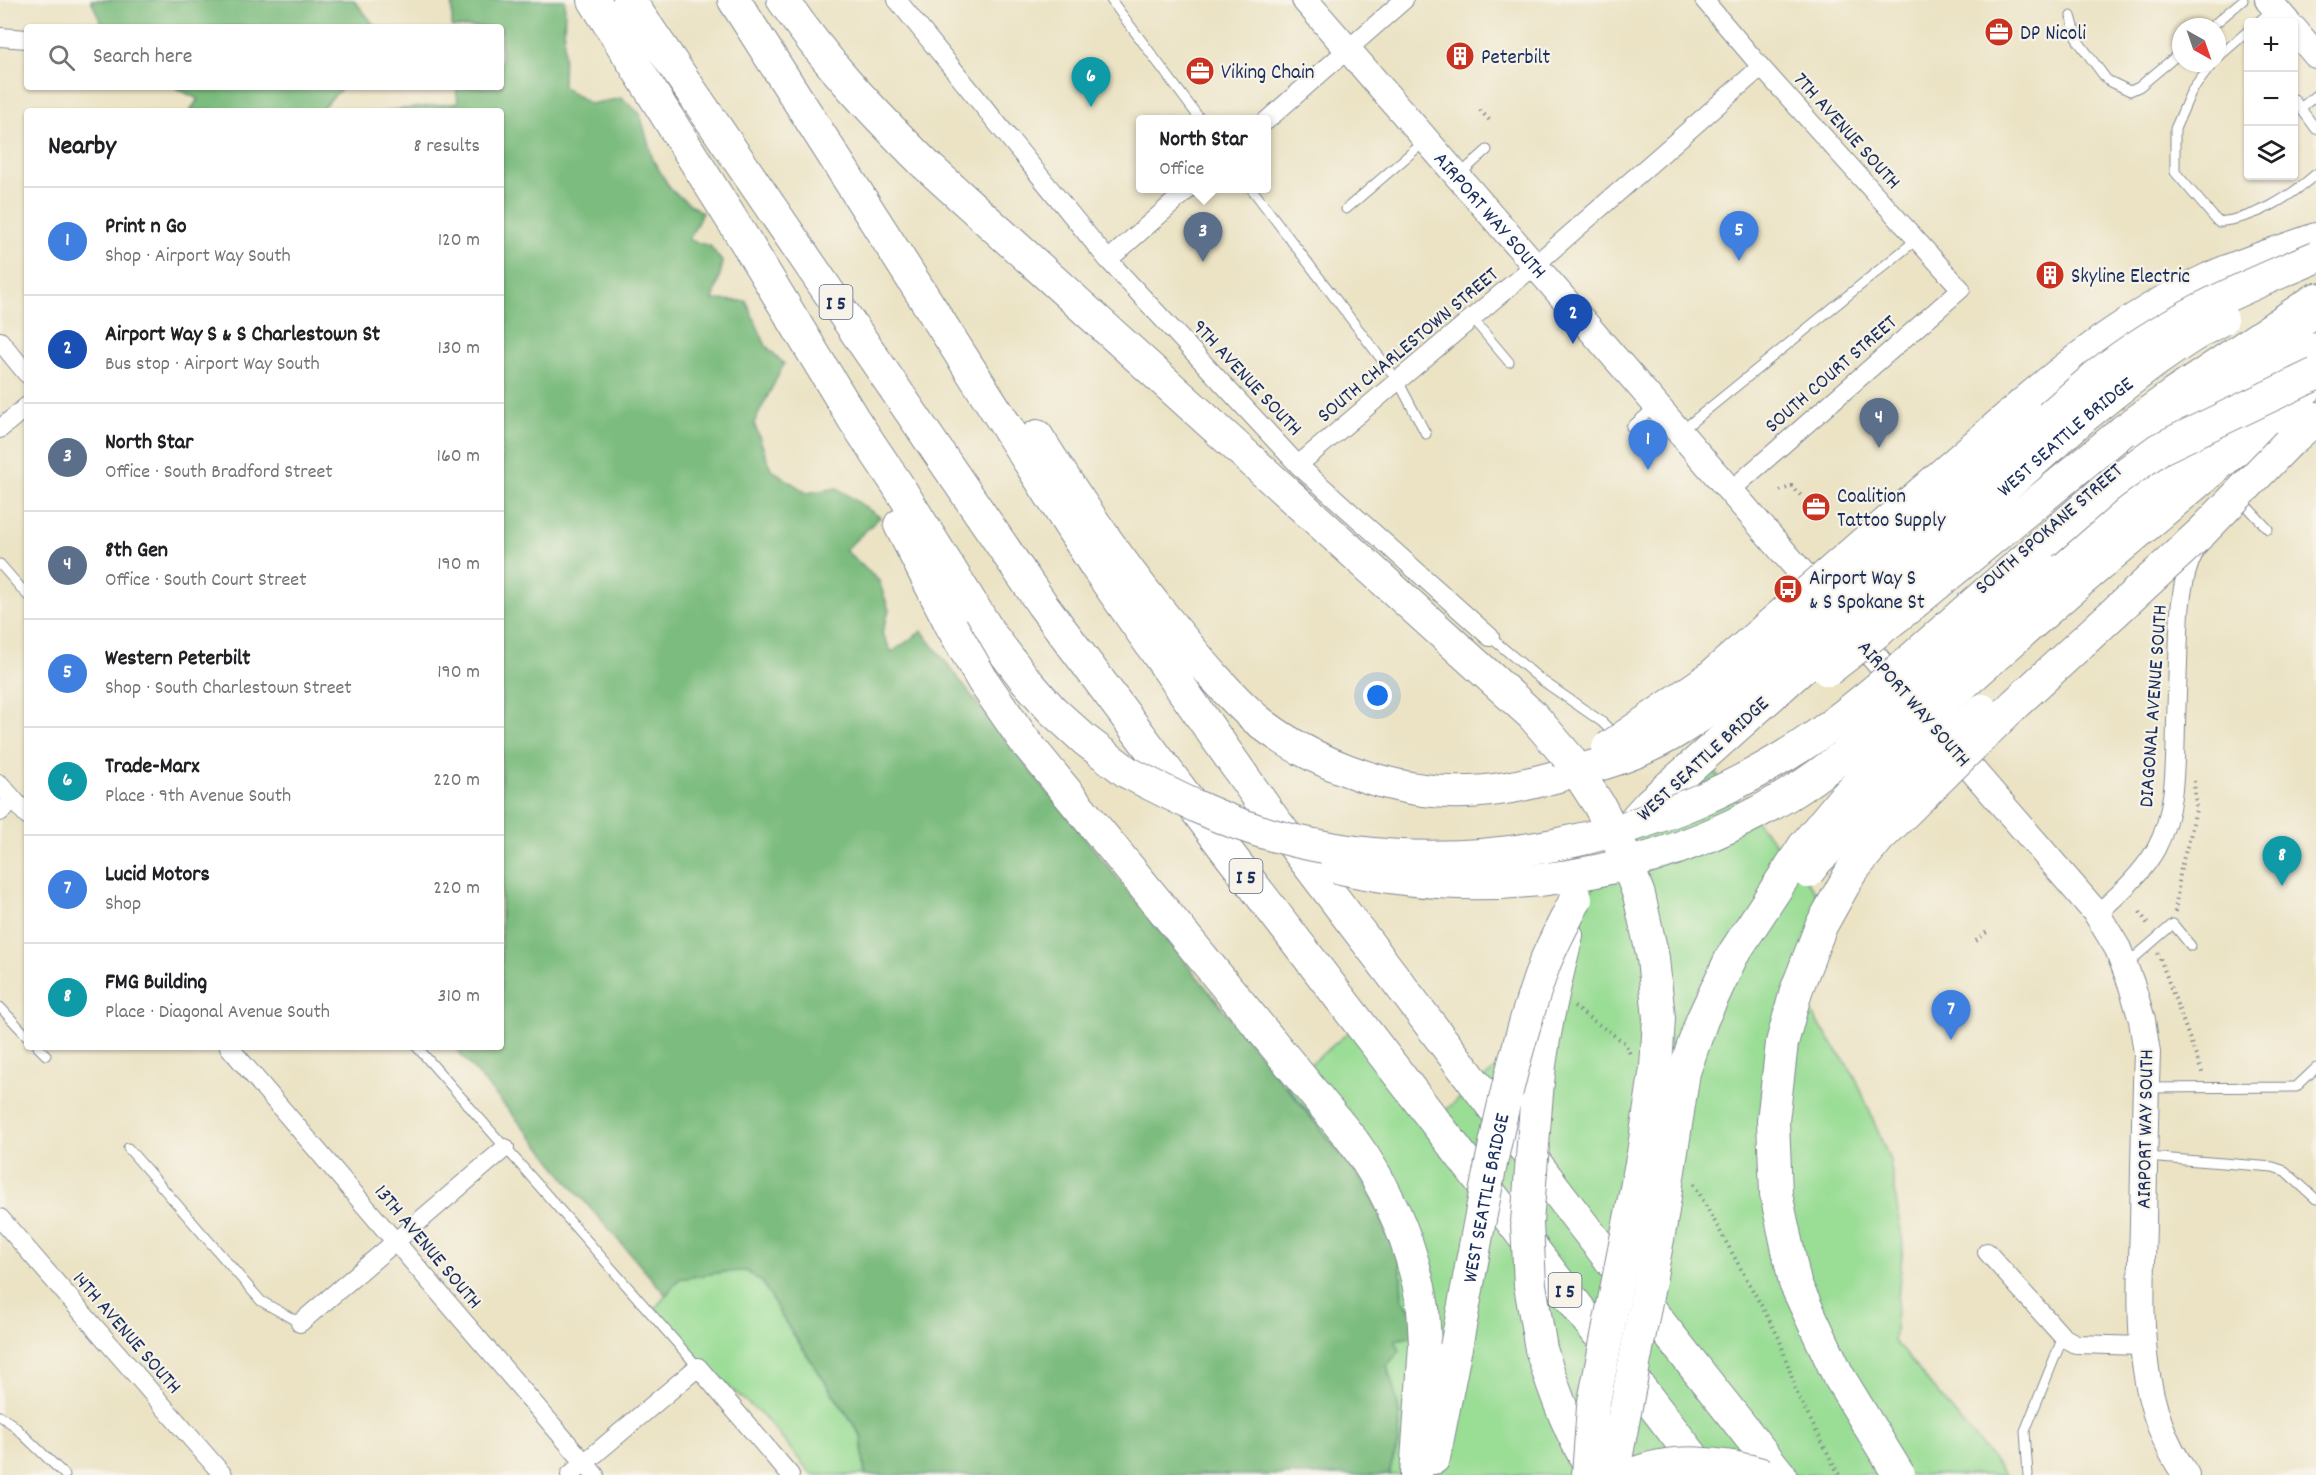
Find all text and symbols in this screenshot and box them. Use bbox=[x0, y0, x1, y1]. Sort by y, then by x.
office icon: DP Nicoli bbox=[1983, 16, 2015, 48]
north arrow bbox=[2172, 18, 2226, 72]
map controls bbox=[2244, 18, 2298, 180]
button: + bbox=[2244, 18, 2298, 72]
place label: DP Nicoli bbox=[2020, 20, 2086, 50]
search box bbox=[24, 24, 504, 90]
building icon: Peterbilt bbox=[1444, 40, 1476, 72]
icon: search bbox=[45, 41, 78, 74]
text: Search here bbox=[93, 42, 192, 73]
place label: Peterbilt bbox=[1481, 44, 1550, 74]
office icon: Viking Chain bbox=[1184, 55, 1216, 87]
pin: 6 bbox=[1072, 57, 1110, 107]
place label: Viking Chain bbox=[1221, 59, 1315, 89]
street label: 7TH AVENUE SOUTH bbox=[1785, 67, 1907, 197]
button: − bbox=[2244, 72, 2298, 126]
popup bbox=[1136, 115, 1271, 193]
text: North Star bbox=[1159, 125, 1248, 156]
button: layers bbox=[2244, 126, 2298, 180]
text: Nearby bbox=[48, 129, 116, 166]
text: 8 results bbox=[414, 133, 480, 161]
street label: AIRPORT WAY SOUTH bbox=[1425, 146, 1552, 287]
text: Office bbox=[1159, 156, 1204, 184]
text: Print n Go bbox=[105, 212, 187, 243]
pin: 3 bbox=[1184, 212, 1222, 262]
pin: 5 bbox=[1720, 212, 1758, 261]
text: 1 bbox=[65, 227, 70, 255]
text: 120 m bbox=[438, 227, 480, 255]
text: Shop · Airport Way South bbox=[105, 243, 291, 271]
building icon: Skyline Electric bbox=[2034, 259, 2066, 291]
street label: SOUTH CHARLESTOWN STREET bbox=[1312, 261, 1507, 431]
place label: Skyline Electric bbox=[2071, 263, 2190, 293]
road number: I 5 bbox=[820, 285, 852, 319]
pin: 2 bbox=[1554, 294, 1592, 344]
street label: SOUTH COURT STREET bbox=[1759, 309, 1905, 441]
street label: 9TH AVENUE SOUTH bbox=[1184, 314, 1308, 444]
text: Airport Way S & S Charlestown St bbox=[105, 320, 380, 351]
text: 2 bbox=[63, 335, 72, 363]
text: 130 m bbox=[438, 335, 480, 363]
text: Bus stop · Airport Way South bbox=[105, 351, 320, 379]
street label: WEST SEATTLE BRIDGE bbox=[1992, 371, 2141, 506]
pin: 4 bbox=[1860, 398, 1898, 448]
pin: 1 bbox=[1628, 420, 1668, 470]
text: North Star bbox=[105, 428, 193, 459]
text: 3 bbox=[63, 443, 72, 471]
text: 160 m bbox=[437, 443, 480, 471]
street label: SOUTH SPOKANE STREET bbox=[1969, 457, 2131, 603]
text: Office · South Bradford Street bbox=[105, 459, 333, 487]
place label: Coalition Tattoo Supply bbox=[1837, 483, 1946, 537]
office icon: Coalition Tattoo Supply bbox=[1800, 491, 1832, 523]
text: 8th Gen bbox=[105, 536, 168, 567]
text: 4 bbox=[63, 551, 72, 579]
text: 190 m bbox=[437, 551, 480, 579]
place label: Airport Way S & S Spokane St bbox=[1809, 565, 1925, 619]
text: Office · South Court Street bbox=[105, 567, 307, 595]
bus stop icon: Airport Way S & S Spokane St bbox=[1772, 573, 1804, 605]
street label: DIAGONAL AVENUE SOUTH bbox=[2133, 604, 2177, 809]
street label: AIRPORT WAY SOUTH bbox=[1849, 635, 1976, 775]
text: Western Peterbilt bbox=[105, 644, 250, 675]
text: 5 bbox=[63, 659, 72, 687]
text: 190 m bbox=[437, 659, 480, 687]
text: Shop · South Charlestown Street bbox=[105, 675, 352, 703]
your location bbox=[1363, 681, 1392, 710]
street label: WEST SEATTLE BRIDGE bbox=[1631, 690, 1777, 830]
text: Trade-Marx bbox=[105, 752, 199, 783]
text: 6 bbox=[63, 767, 72, 795]
text: 220 m bbox=[433, 767, 480, 795]
text: Place · 9th Avenue South bbox=[105, 783, 291, 811]
pin: 8 bbox=[2262, 836, 2302, 886]
road number: I 5 bbox=[1230, 859, 1262, 893]
text: Lucid Motors bbox=[105, 860, 210, 891]
text: 7 bbox=[64, 875, 71, 903]
text: 220 m bbox=[433, 875, 480, 903]
text: Shop bbox=[105, 891, 141, 919]
text: FMG Building bbox=[105, 968, 207, 999]
text: 8 bbox=[63, 983, 72, 1011]
text: 310 m bbox=[438, 983, 480, 1011]
pin: 7 bbox=[1932, 990, 1970, 1040]
text: Place · Diagonal Avenue South bbox=[105, 999, 330, 1027]
street label: AIRPORT WAY SOUTH bbox=[2131, 1049, 2163, 1209]
street label: WEST SEATTLE BRIDGE bbox=[1456, 1110, 1519, 1285]
street label: 13TH AVENUE SOUTH bbox=[366, 1179, 488, 1317]
street label: 14TH AVENUE SOUTH bbox=[64, 1266, 188, 1402]
road number: I 5 bbox=[1548, 1273, 1582, 1307]

